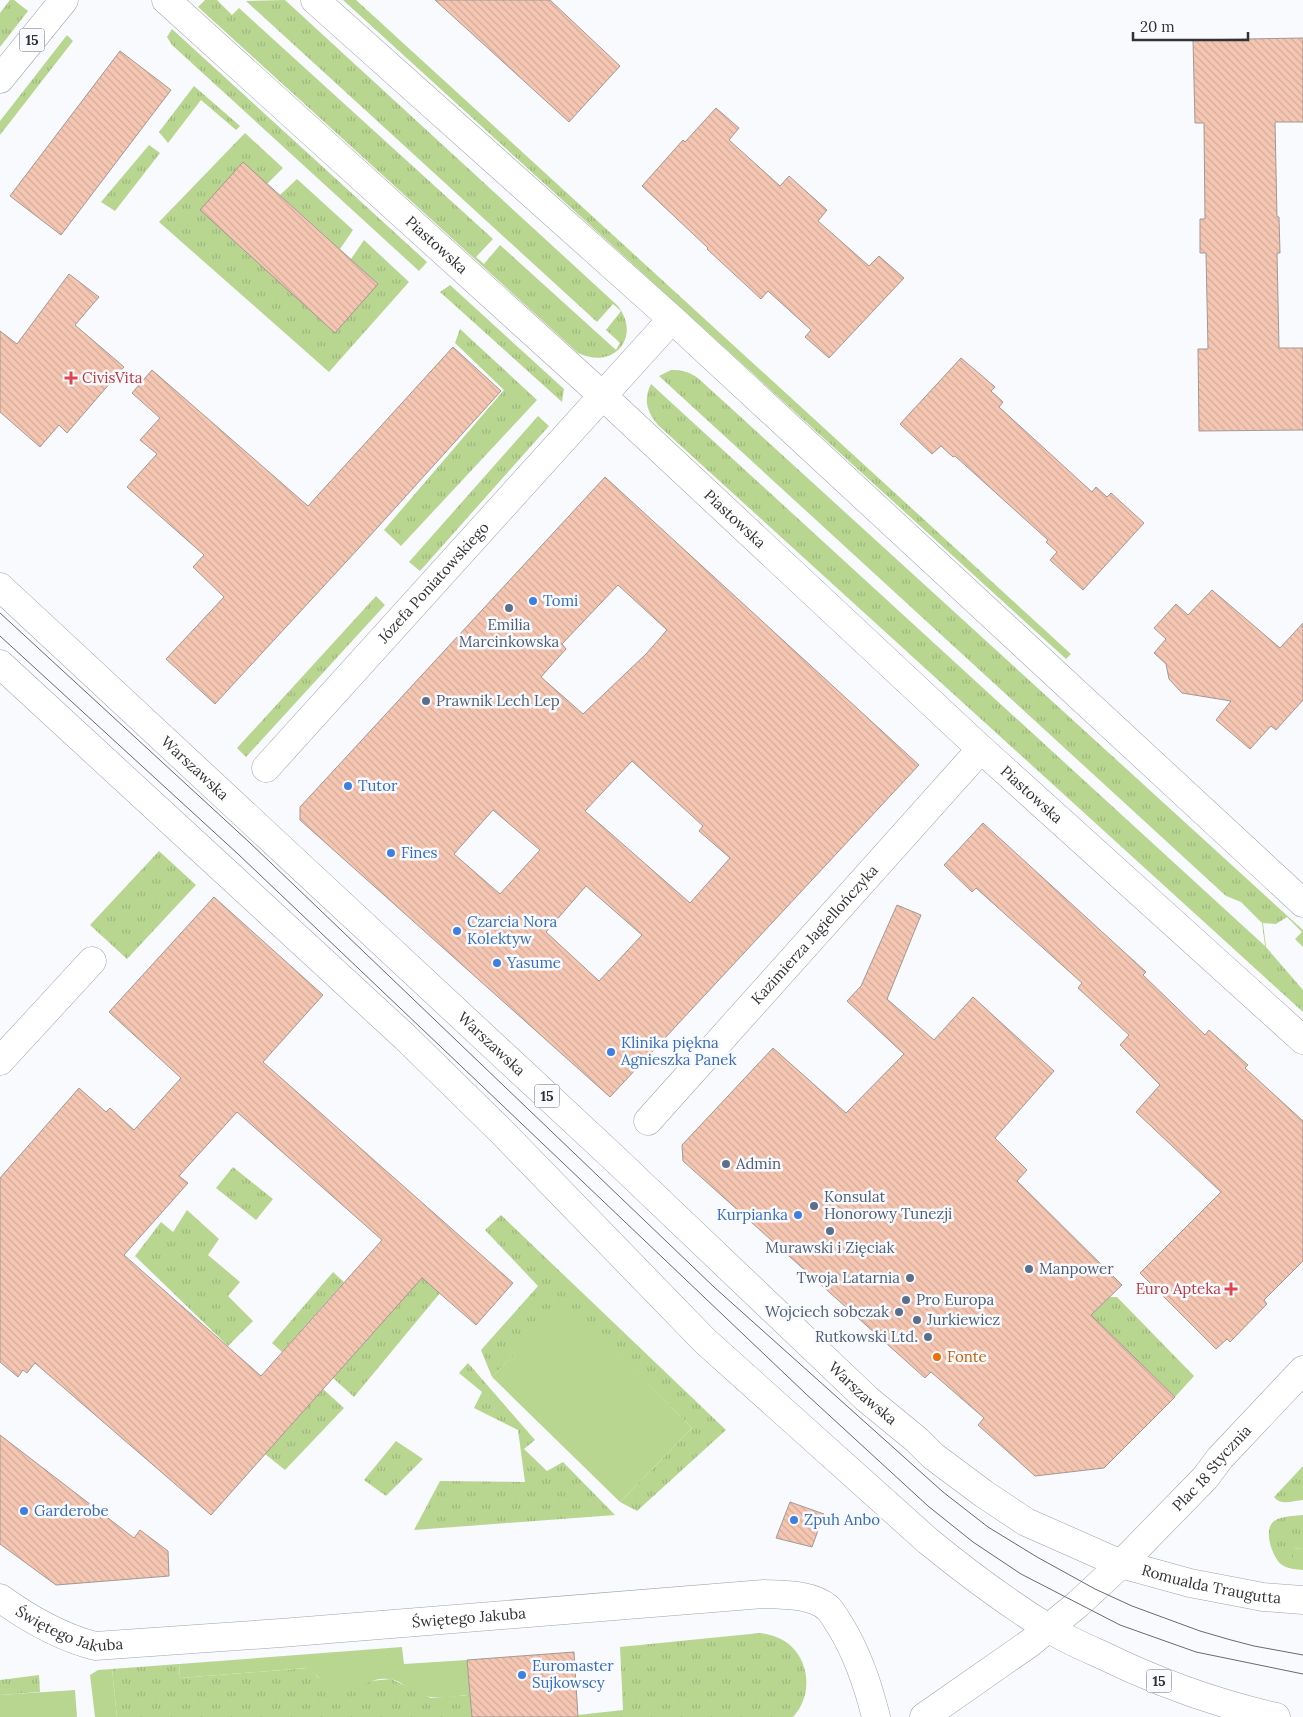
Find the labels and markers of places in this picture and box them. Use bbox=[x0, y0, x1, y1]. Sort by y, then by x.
place label: CivisVita bbox=[82, 368, 143, 387]
marker: CivisVita bbox=[64, 371, 78, 385]
place label: Tomi bbox=[543, 591, 578, 610]
marker: Tomi bbox=[527, 595, 539, 607]
marker: Emilia Marcinkowska bbox=[503, 602, 515, 614]
place label: Emilia Marcinkowska bbox=[459, 615, 560, 651]
place label: Prawnik Lech Lep bbox=[436, 691, 560, 710]
marker: Prawnik Lech Lep bbox=[420, 695, 432, 707]
place label: Tutor bbox=[358, 776, 398, 795]
marker: Tutor bbox=[342, 780, 354, 792]
place label: Fines bbox=[401, 843, 438, 862]
marker: Fines bbox=[385, 847, 397, 859]
place label: Czarcia Nora Kolektyw bbox=[467, 912, 558, 948]
marker: Czarcia Nora Kolektyw bbox=[451, 925, 463, 937]
place label: Yasume bbox=[506, 953, 561, 972]
marker: Yasume bbox=[491, 957, 503, 969]
place label: Klinika piękna Agnieszka Panek bbox=[620, 1033, 737, 1069]
marker: Klinika piękna Agnieszka Panek bbox=[605, 1046, 617, 1058]
place label: Admin bbox=[735, 1154, 781, 1173]
marker: Admin bbox=[720, 1158, 732, 1170]
place label: Konsulat Honorowy Tunezji bbox=[824, 1187, 952, 1223]
marker: Konsulat Honorowy Tunezji bbox=[808, 1200, 820, 1212]
place label: Kurpianka bbox=[717, 1205, 788, 1224]
marker: Kurpianka bbox=[792, 1209, 804, 1221]
marker: Murawski i Zięciak bbox=[824, 1225, 836, 1237]
place label: Murawski i Zięciak bbox=[765, 1238, 895, 1257]
place label: Manpower bbox=[1039, 1259, 1114, 1278]
marker: Manpower bbox=[1023, 1263, 1035, 1275]
place label: Twoja Latarnia bbox=[796, 1268, 900, 1287]
marker: Twoja Latarnia bbox=[904, 1272, 916, 1284]
place label: Euro Apteka bbox=[1136, 1279, 1221, 1298]
marker: Euro Apteka bbox=[1225, 1283, 1237, 1295]
place label: Pro Europa bbox=[916, 1290, 994, 1309]
marker: Pro Europa bbox=[900, 1294, 912, 1306]
place label: Wojciech sobczak bbox=[765, 1302, 889, 1321]
marker: Wojciech sobczak bbox=[893, 1306, 905, 1318]
place label: Jurkiewicz bbox=[926, 1310, 1000, 1329]
marker: Jurkiewicz bbox=[911, 1314, 923, 1326]
place label: Rutkowski Ltd. bbox=[815, 1327, 918, 1346]
marker: Rutkowski Ltd. bbox=[922, 1331, 934, 1343]
place label: Fonte bbox=[947, 1347, 987, 1366]
marker: Fonte bbox=[931, 1351, 943, 1363]
place label: Garderobe bbox=[34, 1501, 109, 1520]
marker: Garderobe bbox=[18, 1505, 30, 1517]
place label: Zpuh Anbo bbox=[804, 1510, 880, 1529]
marker: Zpuh Anbo bbox=[788, 1514, 800, 1526]
place label: Euromaster Sujkowscy bbox=[532, 1656, 614, 1692]
marker: Euromaster Sujkowscy bbox=[516, 1669, 528, 1681]

